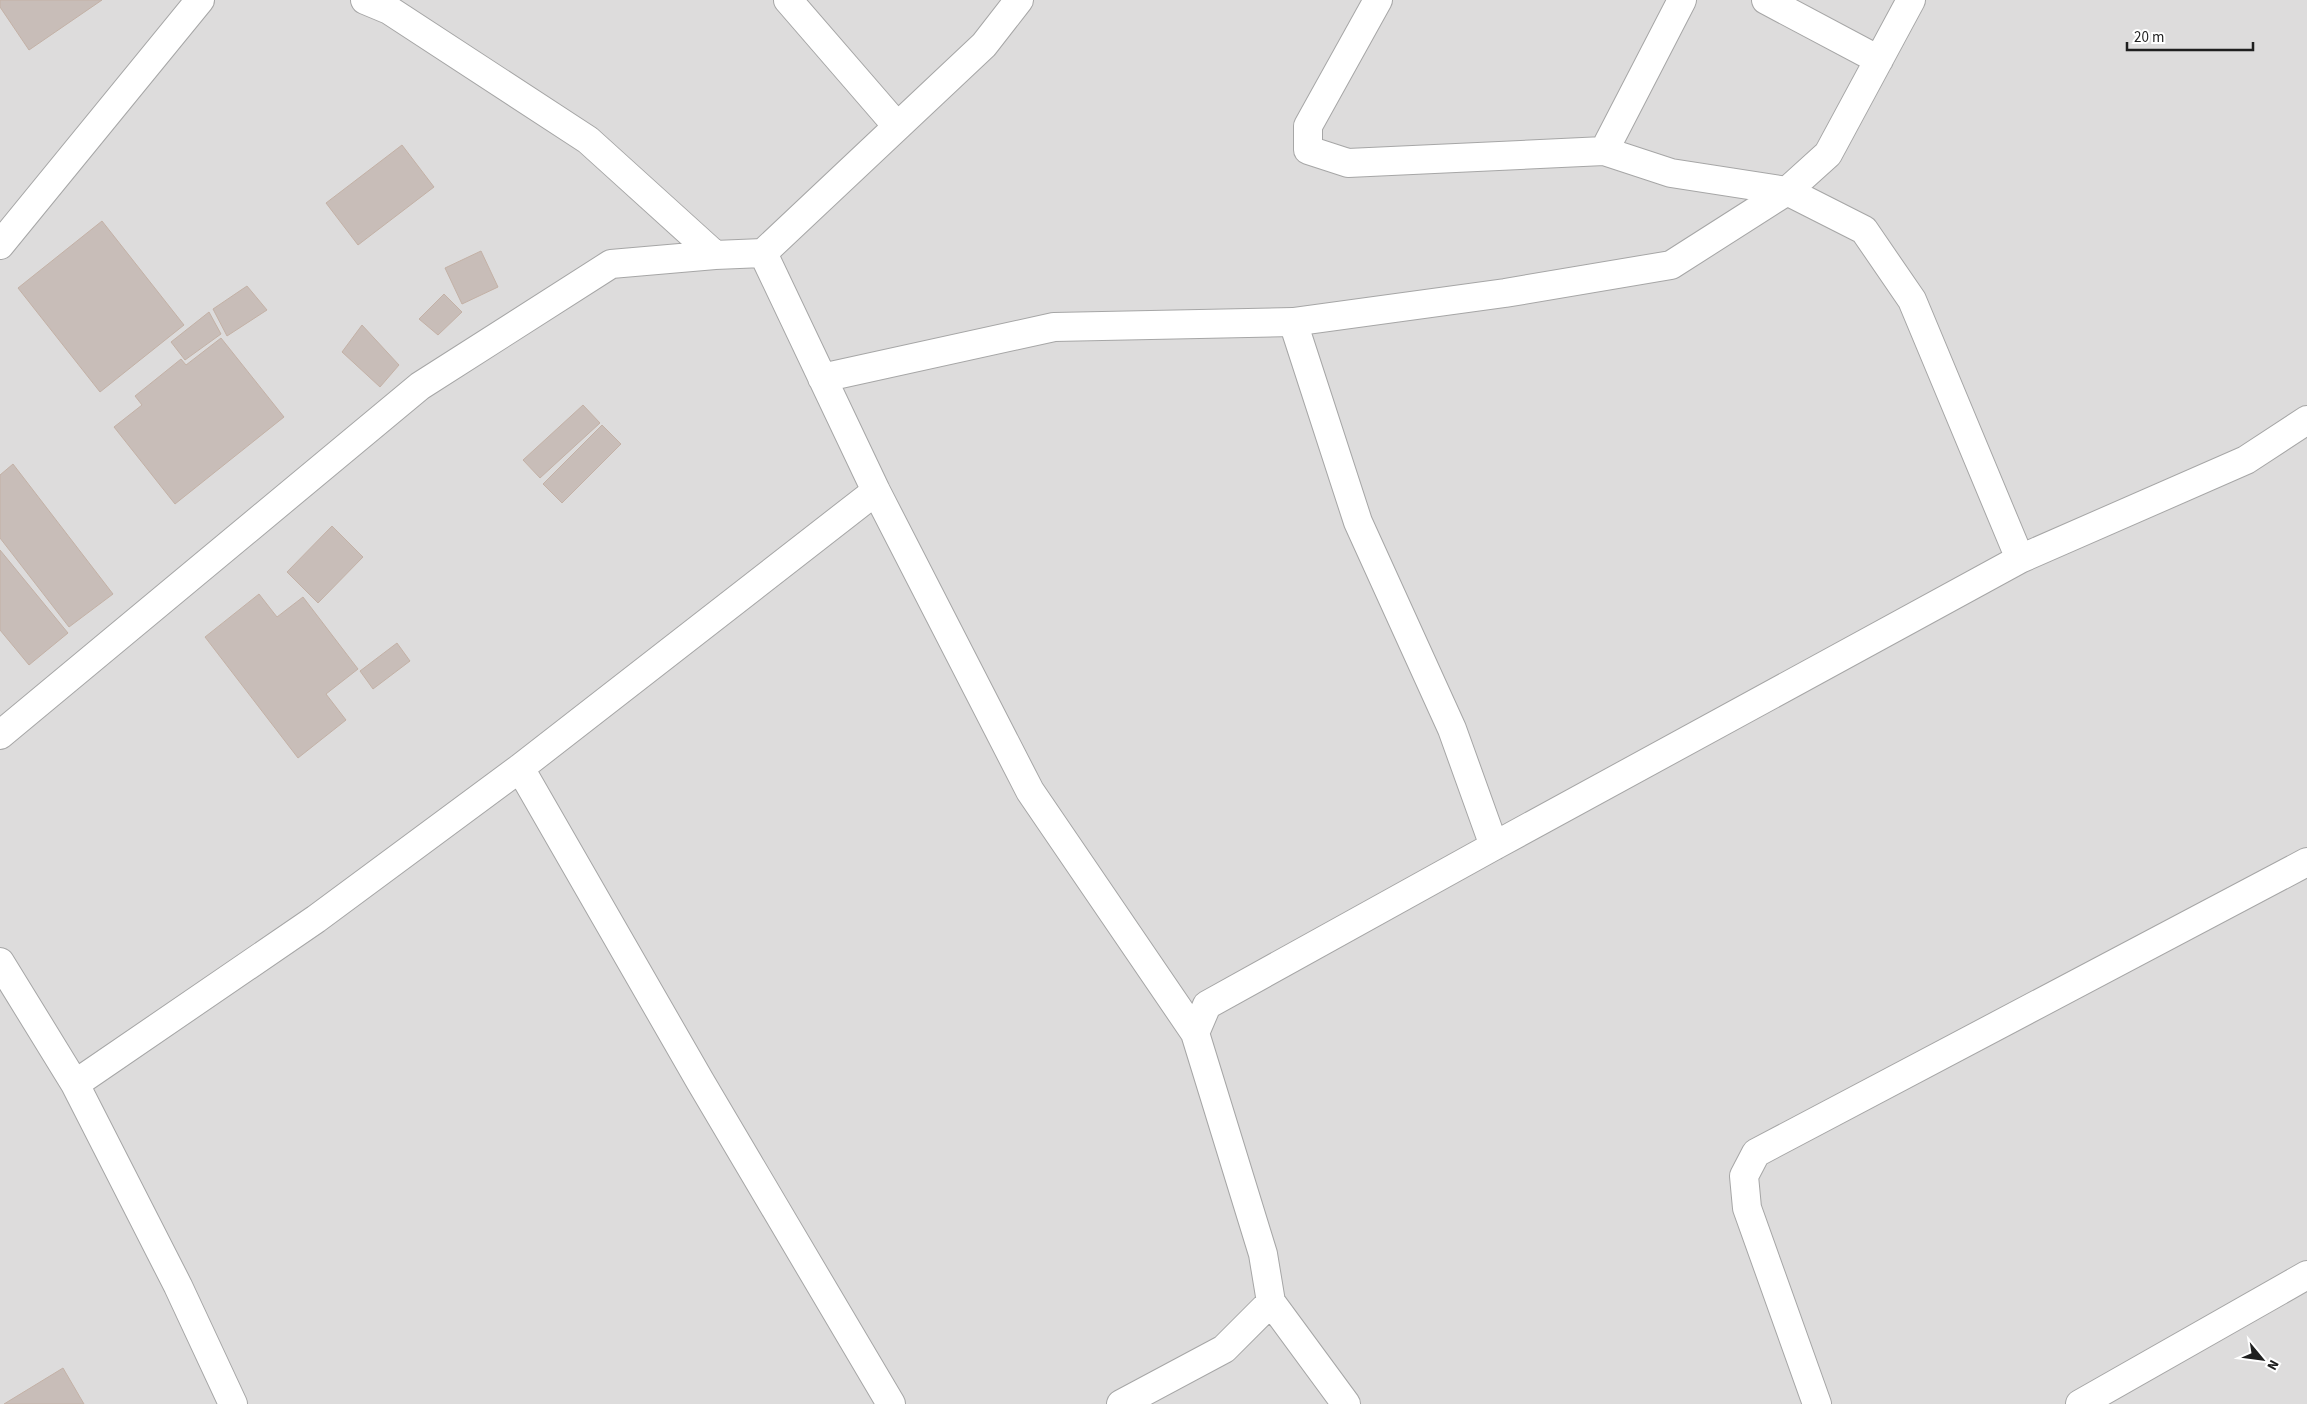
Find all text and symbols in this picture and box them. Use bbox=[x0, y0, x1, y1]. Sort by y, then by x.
scale bar bbox=[2127, 20, 2253, 52]
text: 20 m bbox=[2134, 27, 2164, 48]
north arrow bbox=[2237, 1334, 2287, 1384]
text: N bbox=[2261, 1356, 2283, 1374]

